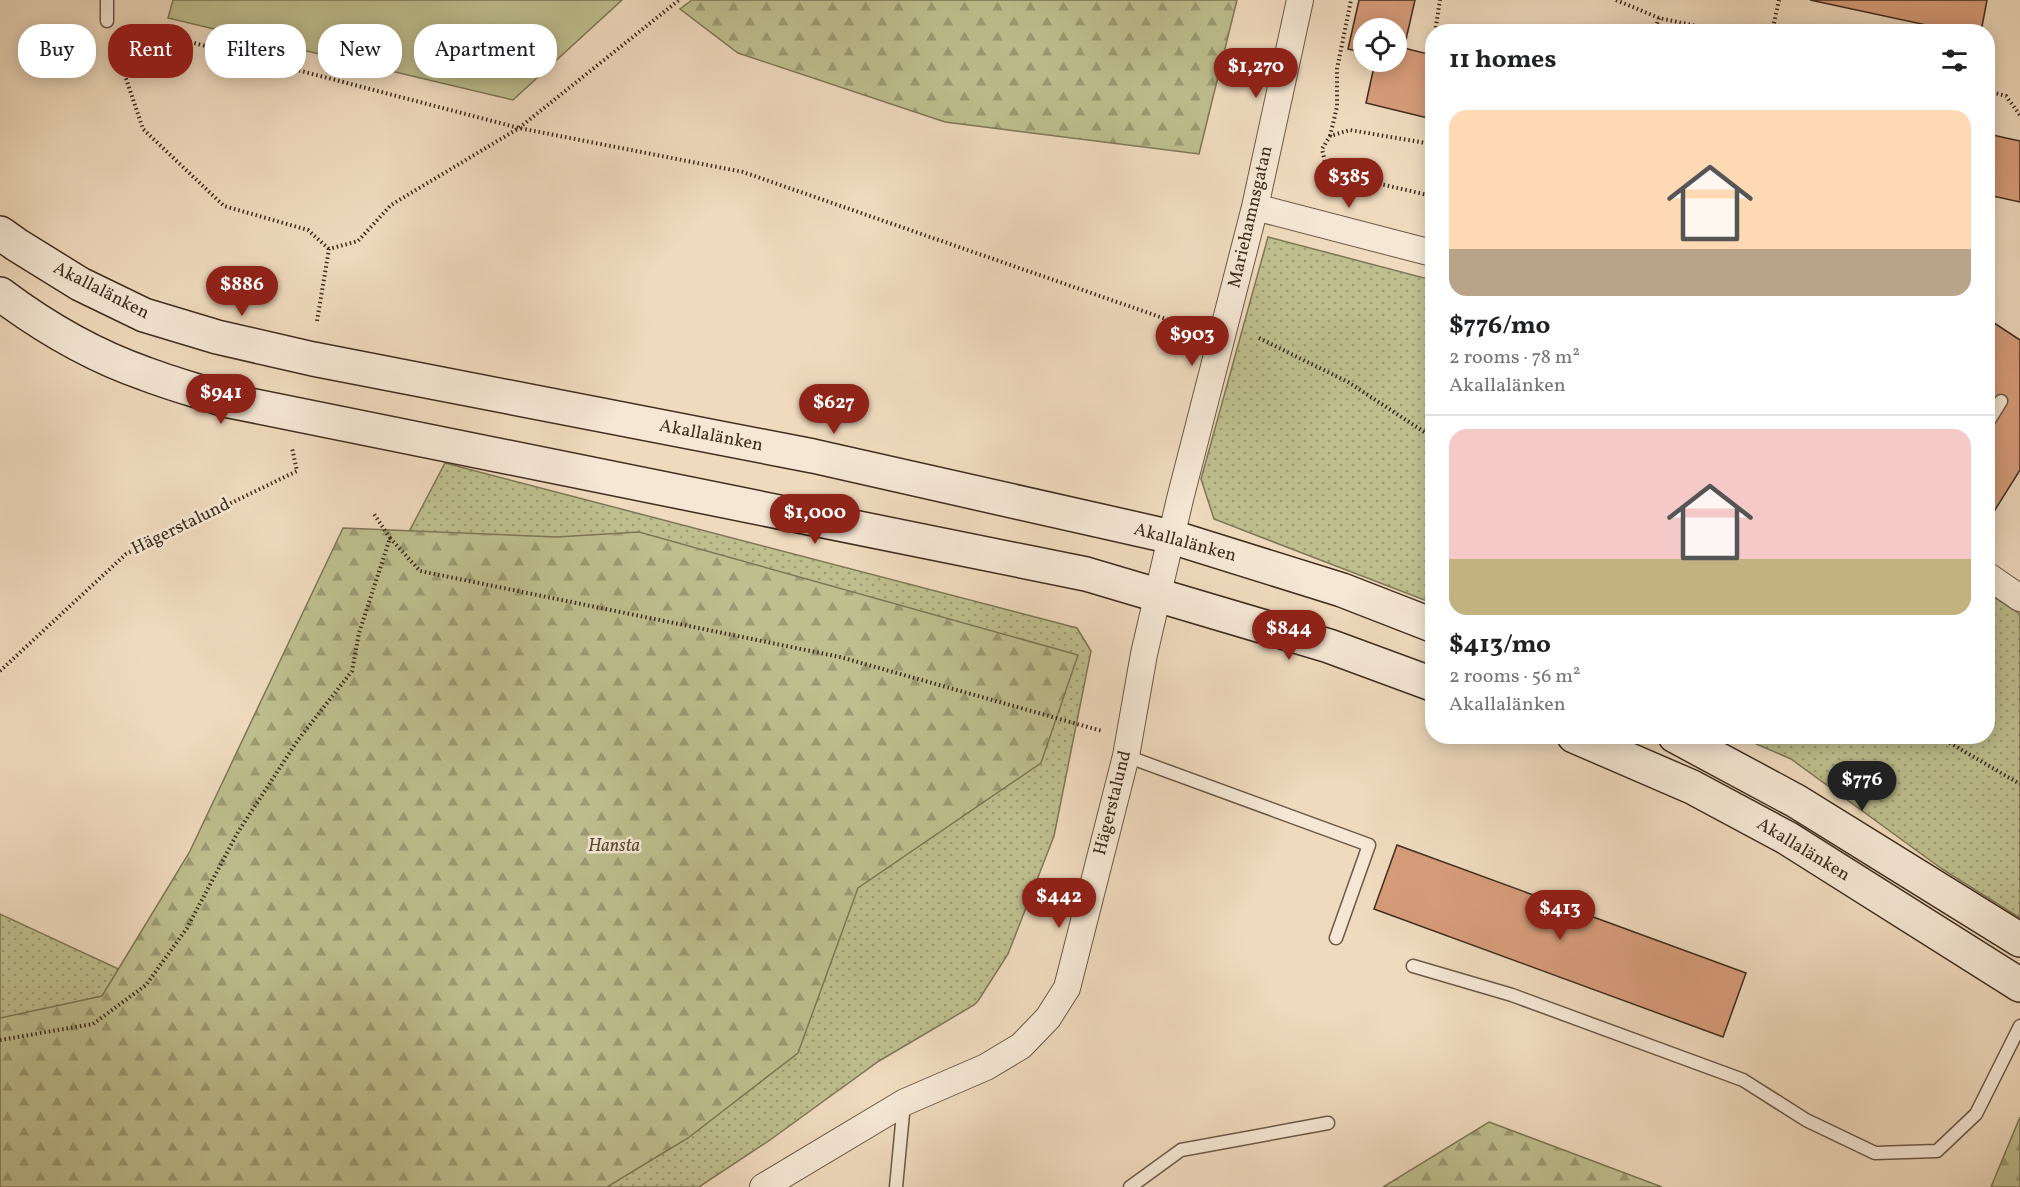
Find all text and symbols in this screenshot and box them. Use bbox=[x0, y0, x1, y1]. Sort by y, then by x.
map controls bbox=[1353, 18, 1407, 72]
button: locate bbox=[1353, 18, 1407, 72]
chip: Buy bbox=[18, 24, 96, 78]
chip: Rent bbox=[108, 24, 193, 78]
chip: Filters bbox=[205, 24, 306, 78]
chip: New bbox=[318, 24, 402, 78]
chip: Apartment bbox=[414, 24, 557, 78]
text: 11 homes bbox=[1449, 42, 1556, 78]
icon: filters bbox=[1938, 44, 1971, 77]
pin: $1,270 bbox=[1207, 48, 1305, 99]
text: $1,270 bbox=[1228, 53, 1284, 81]
street label: Mariehamnsgatan bbox=[1222, 143, 1280, 291]
icon: home bbox=[1656, 149, 1764, 257]
pin: $385 bbox=[1313, 158, 1385, 209]
text: $385 bbox=[1328, 163, 1370, 191]
street label: Akallalänken bbox=[49, 256, 154, 326]
pin: $886 bbox=[206, 266, 278, 317]
text: $886 bbox=[220, 271, 264, 299]
text: $776/mo bbox=[1449, 308, 1550, 344]
pin: $903 bbox=[1156, 316, 1228, 367]
text: $903 bbox=[1170, 321, 1214, 349]
text: 2 rooms · 78 m² bbox=[1449, 344, 1580, 372]
text: Akallalänken bbox=[1449, 372, 1566, 400]
pin: $941 bbox=[185, 374, 257, 425]
text: $941 bbox=[200, 379, 242, 407]
pin: $627 bbox=[798, 384, 870, 435]
text: $627 bbox=[813, 389, 855, 417]
street label: Akallalänken bbox=[657, 414, 765, 458]
icon: home bbox=[1656, 468, 1764, 576]
street label: Hägerstalund bbox=[127, 492, 235, 562]
pin: $1,000 bbox=[766, 494, 864, 545]
text: $1,000 bbox=[784, 499, 846, 527]
street label: Akallalänken bbox=[1131, 517, 1239, 569]
pin: $844 bbox=[1253, 610, 1325, 661]
text: $844 bbox=[1266, 615, 1312, 643]
text: $413/mo bbox=[1449, 627, 1551, 663]
text: 2 rooms · 56 m² bbox=[1449, 663, 1580, 691]
text: Akallalänken bbox=[1449, 691, 1566, 719]
street label: Hägerstalund bbox=[1088, 748, 1138, 858]
pin: $776 bbox=[1826, 761, 1898, 812]
text: $776 bbox=[1841, 766, 1883, 794]
street label: Akallalänken bbox=[1752, 812, 1855, 888]
park label: Hansta bbox=[588, 834, 640, 859]
pin: $442 bbox=[1023, 878, 1095, 929]
text: $442 bbox=[1036, 883, 1082, 911]
pin: $413 bbox=[1524, 890, 1596, 941]
text: $413 bbox=[1539, 895, 1581, 923]

